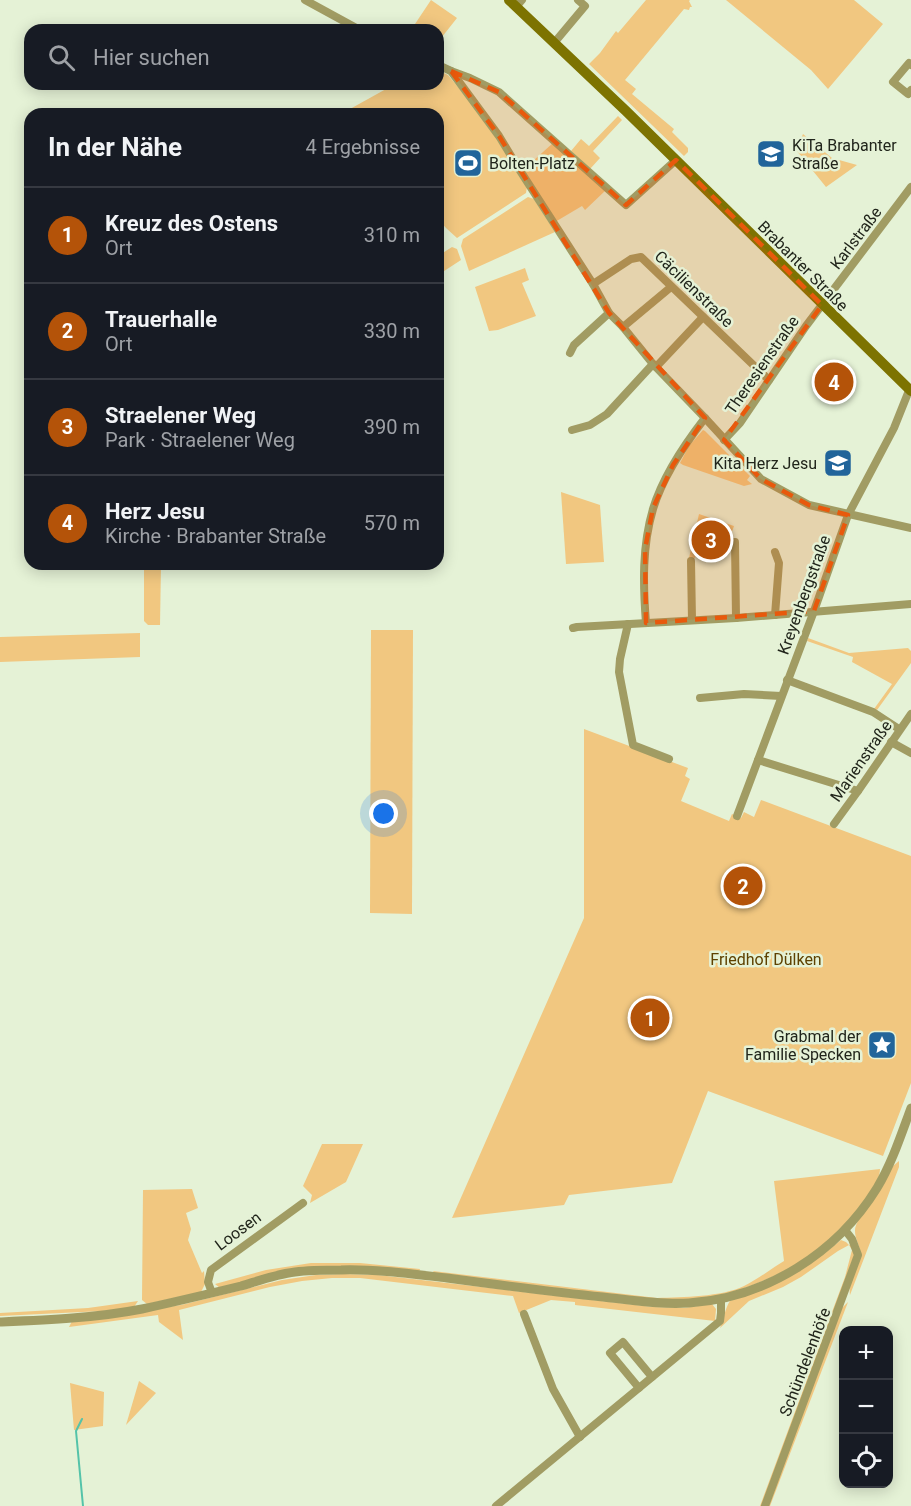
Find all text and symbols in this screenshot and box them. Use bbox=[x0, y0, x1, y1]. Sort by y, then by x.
search box bbox=[24, 24, 444, 90]
icon: search bbox=[45, 41, 78, 74]
text: Hier suchen bbox=[93, 45, 210, 70]
text: In der Nähe bbox=[48, 132, 182, 162]
text: 4 Ergebnisse bbox=[306, 135, 420, 159]
place label: KiTa Brabanter Straße bbox=[792, 136, 897, 173]
school or university icon: KiTa Brabanter Straße bbox=[755, 138, 787, 170]
sports icon: Bolten-Platz bbox=[452, 147, 484, 179]
place label: Bolten-Platz bbox=[489, 154, 575, 173]
street label: Karlstraße bbox=[826, 203, 886, 273]
text: Kreuz des Ostens bbox=[105, 211, 278, 236]
street label: Brabanter Straße bbox=[754, 217, 852, 315]
text: 1 bbox=[62, 223, 73, 247]
text: 310 m bbox=[364, 223, 420, 247]
text: Ort bbox=[105, 236, 133, 260]
street label: Cäcilienstraße bbox=[651, 247, 737, 331]
text: Trauerhalle bbox=[105, 307, 217, 332]
street label: Theresienstraße bbox=[721, 312, 803, 418]
text: 2 bbox=[62, 319, 73, 343]
text: 330 m bbox=[364, 319, 420, 343]
text: Ort bbox=[105, 332, 133, 356]
pin: 4 bbox=[814, 360, 854, 404]
text: Straelener Weg bbox=[105, 403, 256, 428]
text: 3 bbox=[62, 415, 73, 439]
text: 390 m bbox=[364, 415, 420, 439]
text: Park · Straelener Weg bbox=[105, 428, 295, 452]
school or university icon: Kita Herz Jesu bbox=[822, 447, 854, 479]
place label: Kita Herz Jesu bbox=[714, 454, 817, 473]
text: Herz Jesu bbox=[105, 499, 205, 524]
text: 4 bbox=[62, 511, 73, 535]
text: 570 m bbox=[364, 511, 420, 535]
pin: 3 bbox=[692, 518, 730, 562]
text: Kirche · Brabanter Straße bbox=[105, 524, 326, 548]
street label: Kreyenbergstraße bbox=[774, 533, 834, 657]
street label: Marienstraße bbox=[826, 717, 896, 805]
your location bbox=[369, 799, 398, 828]
pin: 2 bbox=[724, 864, 762, 908]
park label: Friedhof Dülken bbox=[710, 950, 822, 969]
pin: 1 bbox=[630, 996, 670, 1040]
place label: Grabmal der Familie Specken bbox=[745, 1027, 862, 1064]
place icon: Grabmal der Familie Specken bbox=[866, 1029, 898, 1061]
street label: Loosen bbox=[211, 1208, 265, 1254]
street label: Schündelenhöfe bbox=[776, 1305, 834, 1419]
map controls bbox=[839, 1326, 893, 1488]
button: + bbox=[839, 1326, 893, 1380]
button: − bbox=[839, 1380, 893, 1434]
button: locate bbox=[839, 1434, 893, 1488]

